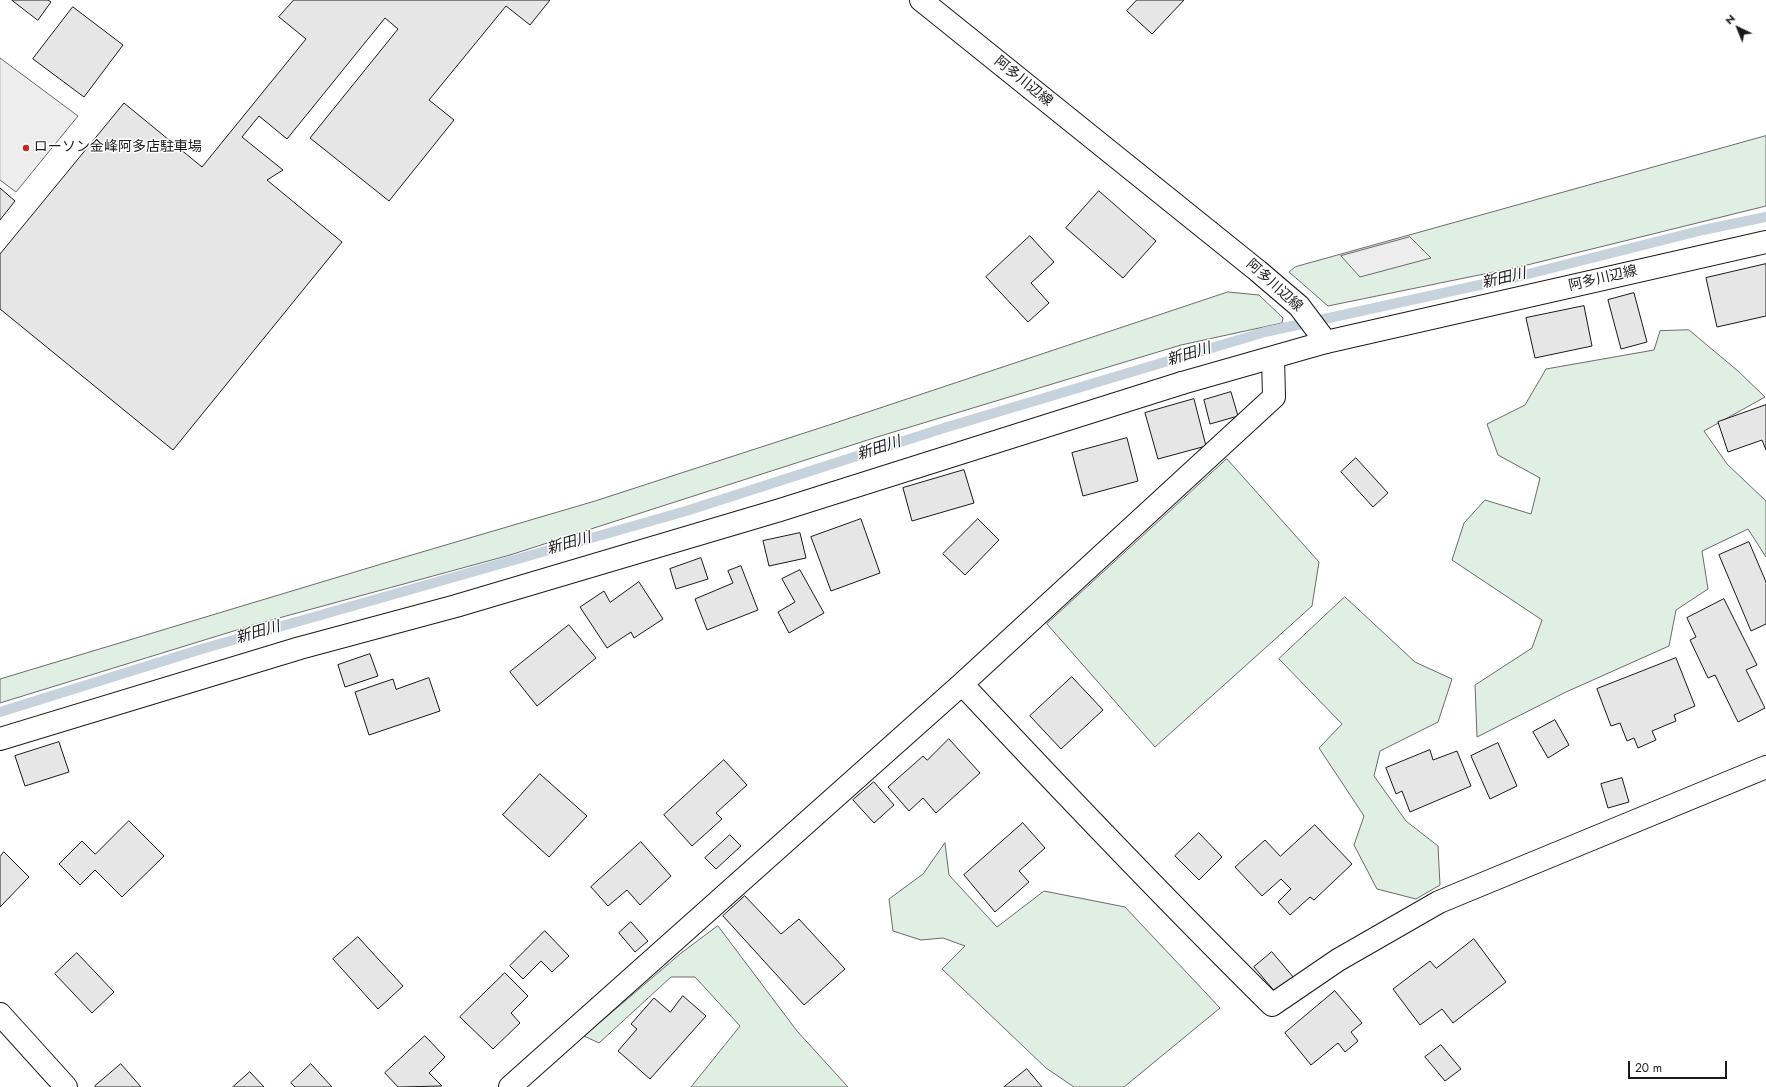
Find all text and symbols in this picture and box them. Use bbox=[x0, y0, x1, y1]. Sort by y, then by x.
north arrow bbox=[1718, 8, 1758, 48]
text: N bbox=[1721, 10, 1738, 28]
street label: 阿多川辺線 bbox=[991, 53, 1055, 111]
place label: ローソン金峰阿多店駐車場 bbox=[34, 140, 202, 156]
marker: ローソン金峰阿多店駐車場 bbox=[21, 143, 31, 153]
street label: 阿多川辺線 bbox=[1242, 256, 1306, 316]
street label: 阿多川辺線 bbox=[1567, 263, 1639, 295]
water label: 新田川 bbox=[1480, 265, 1528, 293]
water label: 新田川 bbox=[1165, 340, 1213, 370]
water label: 新田川 bbox=[855, 433, 903, 465]
water label: 新田川 bbox=[545, 529, 593, 559]
water label: 新田川 bbox=[234, 618, 282, 648]
scale bar bbox=[1630, 1053, 1729, 1079]
text: 20 m bbox=[1635, 1059, 1662, 1077]

